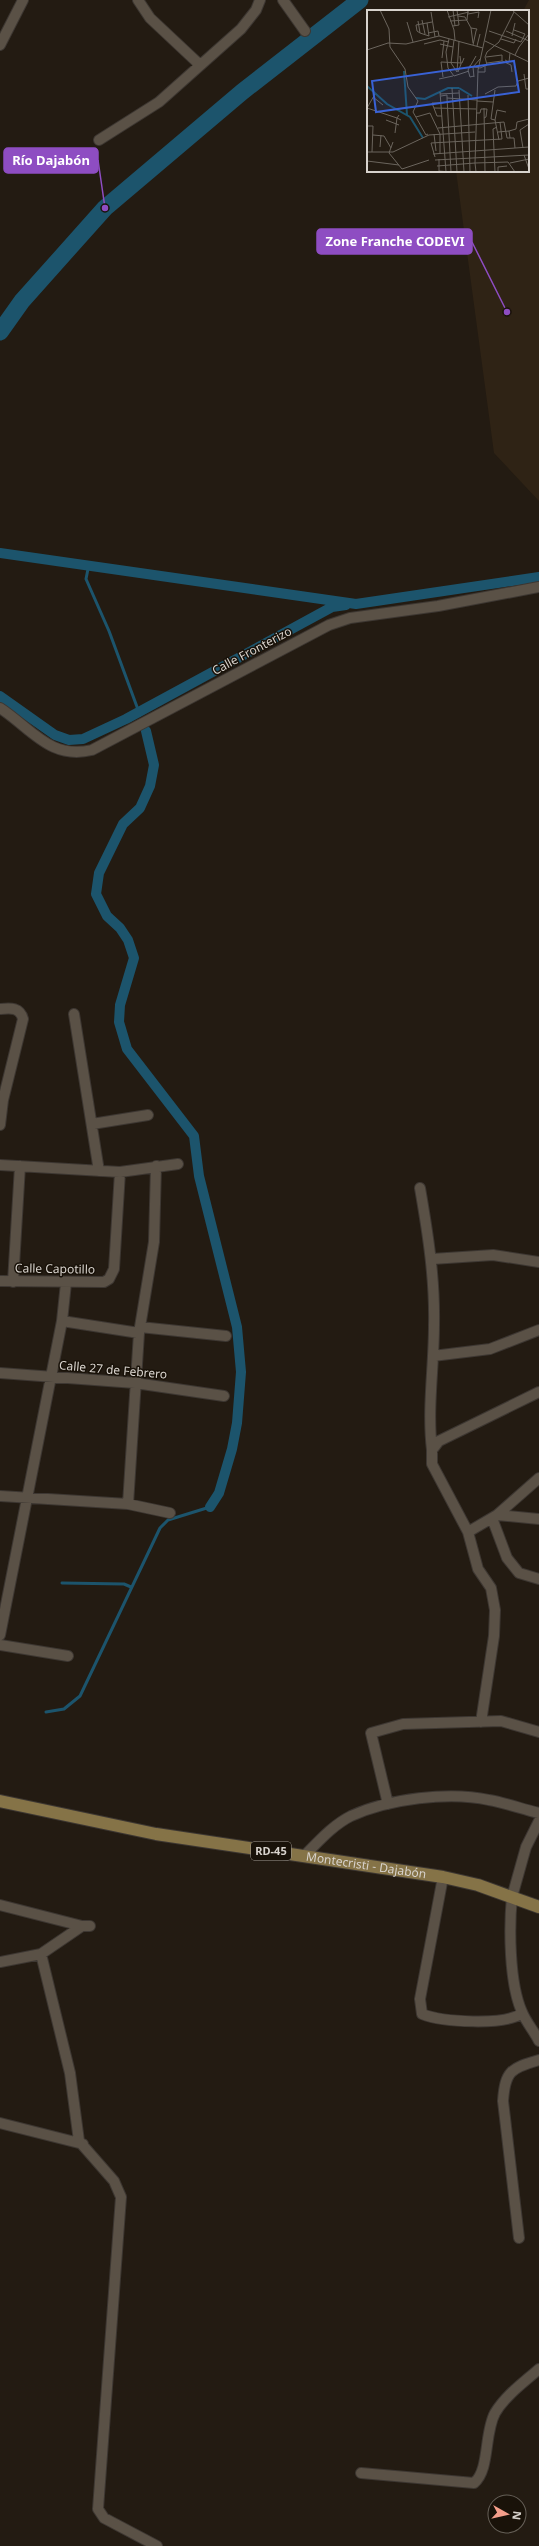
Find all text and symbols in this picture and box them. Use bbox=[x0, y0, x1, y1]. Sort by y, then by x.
inset map bbox=[367, 10, 529, 172]
callout: Río Dajabón bbox=[4, 148, 98, 173]
text: Río Dajabón bbox=[12, 151, 90, 169]
callout: Zone Franche CODEVI bbox=[317, 229, 472, 254]
text: Zone Franche CODEVI bbox=[325, 232, 465, 250]
street label: Calle Fronterizo bbox=[209, 622, 295, 679]
street label: Calle Capotillo bbox=[15, 1259, 95, 1278]
street label: Calle 27 de Febrero bbox=[58, 1356, 168, 1383]
road number: RD-45 bbox=[251, 1842, 291, 1860]
street label: Montecristi - Dajabón bbox=[305, 1848, 428, 1882]
north arrow bbox=[487, 2494, 527, 2534]
text: N bbox=[509, 2510, 525, 2521]

